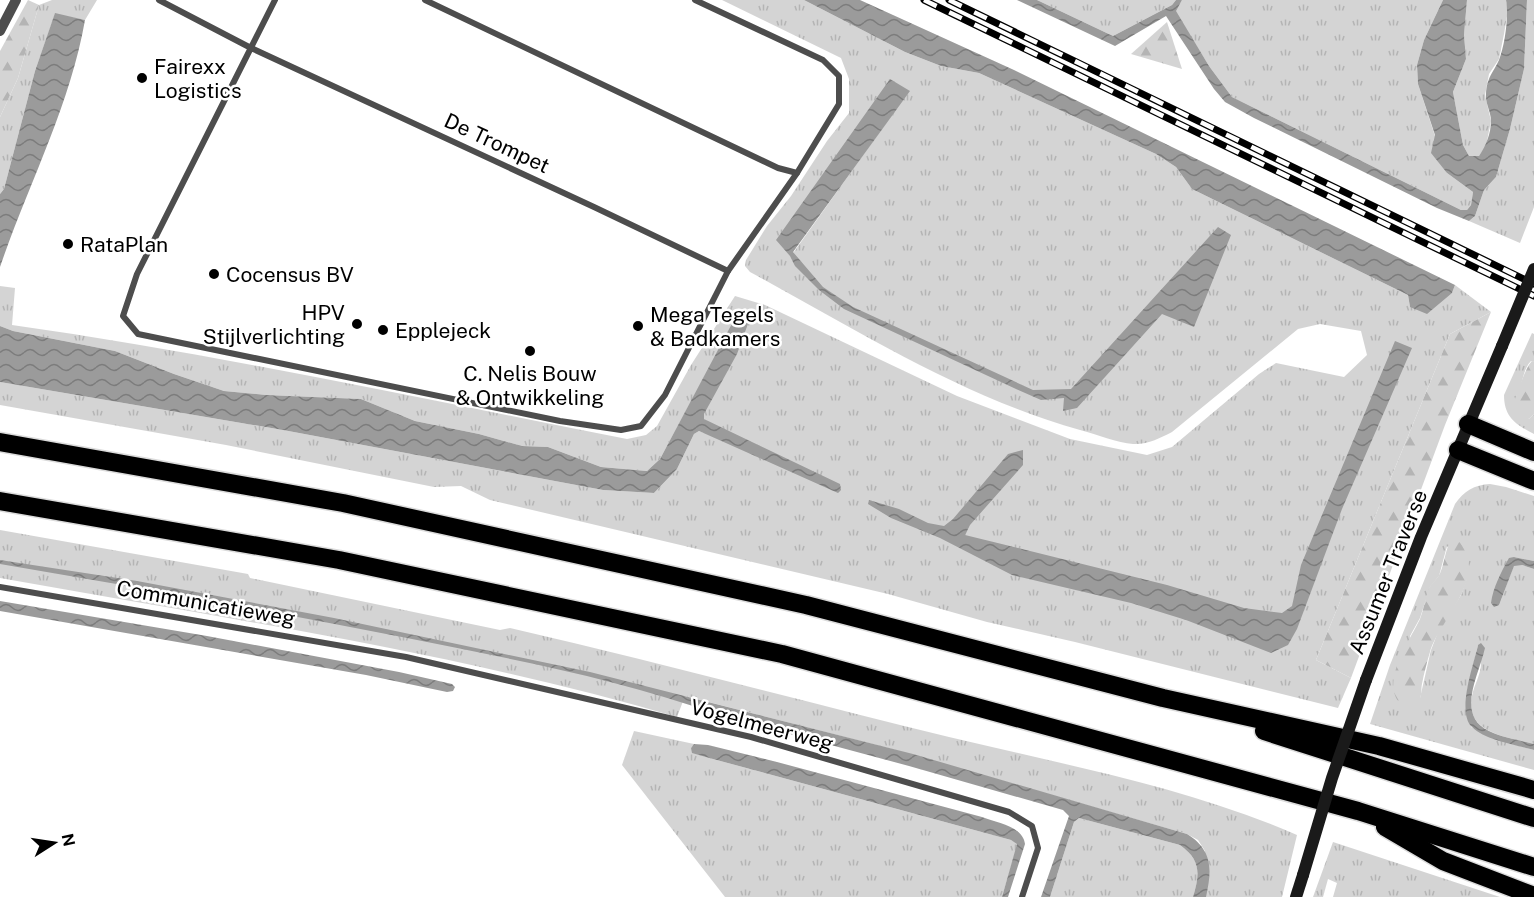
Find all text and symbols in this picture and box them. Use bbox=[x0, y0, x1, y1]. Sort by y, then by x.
place label: Fairexx Logistics bbox=[154, 54, 242, 103]
marker: Fairexx Logistics bbox=[135, 71, 149, 85]
street label: De Trompet bbox=[440, 108, 554, 178]
place label: RataPlan bbox=[80, 232, 168, 257]
marker: RataPlan bbox=[61, 237, 75, 251]
place label: Cocensus BV bbox=[226, 262, 354, 287]
marker: Cocensus BV bbox=[207, 267, 221, 281]
place label: HPV Stijlverlichting bbox=[203, 300, 345, 349]
place label: Mega Tegels & Badkamers bbox=[650, 302, 780, 351]
marker: HPV Stijlverlichting bbox=[350, 317, 364, 331]
place label: Epplejeck bbox=[395, 318, 491, 343]
marker: Mega Tegels & Badkamers bbox=[631, 319, 645, 333]
marker: Epplejeck bbox=[376, 323, 390, 337]
marker: C. Nelis Bouw & Ontwikkeling bbox=[523, 344, 537, 358]
place label: C. Nelis Bouw & Ontwikkeling bbox=[456, 361, 604, 410]
street label: Assumer Traverse bbox=[1344, 486, 1432, 658]
street label: Communicatieweg bbox=[115, 575, 297, 631]
street label: Vogelmeerweg bbox=[688, 694, 836, 756]
north arrow bbox=[24, 813, 84, 873]
text: N bbox=[58, 832, 79, 848]

